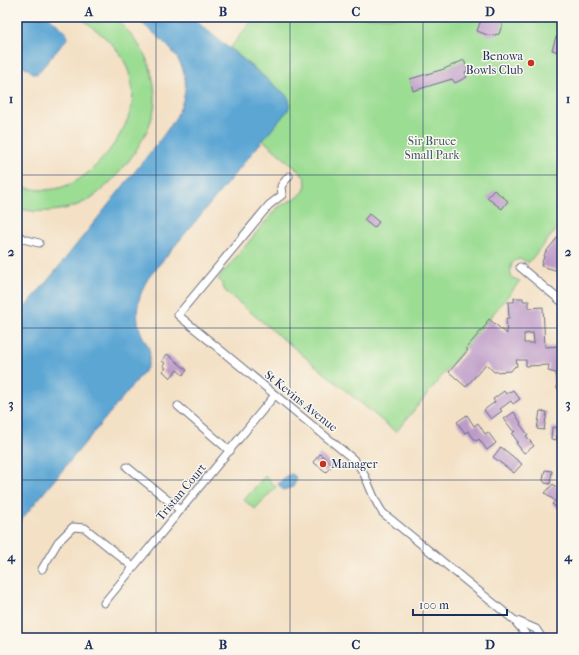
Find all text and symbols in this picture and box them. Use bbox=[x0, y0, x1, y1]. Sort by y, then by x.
text: A bbox=[84, 4, 94, 19]
text: B bbox=[219, 4, 228, 19]
text: C bbox=[352, 4, 361, 19]
text: D bbox=[485, 4, 495, 19]
place label: Benowa Bowls Club bbox=[466, 49, 523, 77]
marker: Benowa Bowls Club bbox=[526, 58, 536, 68]
text: 1 bbox=[9, 91, 14, 106]
text: 1 bbox=[566, 91, 571, 106]
park label: Sir Bruce Small Park bbox=[405, 134, 460, 162]
text: 2 bbox=[8, 244, 15, 259]
text: 2 bbox=[565, 244, 572, 259]
street label: St Kevins Avenue bbox=[262, 367, 340, 435]
text: 3 bbox=[8, 396, 14, 412]
text: 3 bbox=[565, 396, 571, 412]
place label: Manager bbox=[331, 457, 378, 471]
marker: Manager bbox=[318, 459, 328, 469]
street label: Tristan Court bbox=[153, 460, 209, 523]
text: 4 bbox=[6, 549, 16, 565]
text: 4 bbox=[563, 549, 573, 565]
scale bar bbox=[413, 591, 507, 617]
text: 100 m bbox=[419, 598, 449, 612]
text: A bbox=[84, 637, 94, 652]
text: B bbox=[219, 637, 228, 652]
text: C bbox=[352, 637, 361, 652]
text: D bbox=[485, 637, 495, 652]

